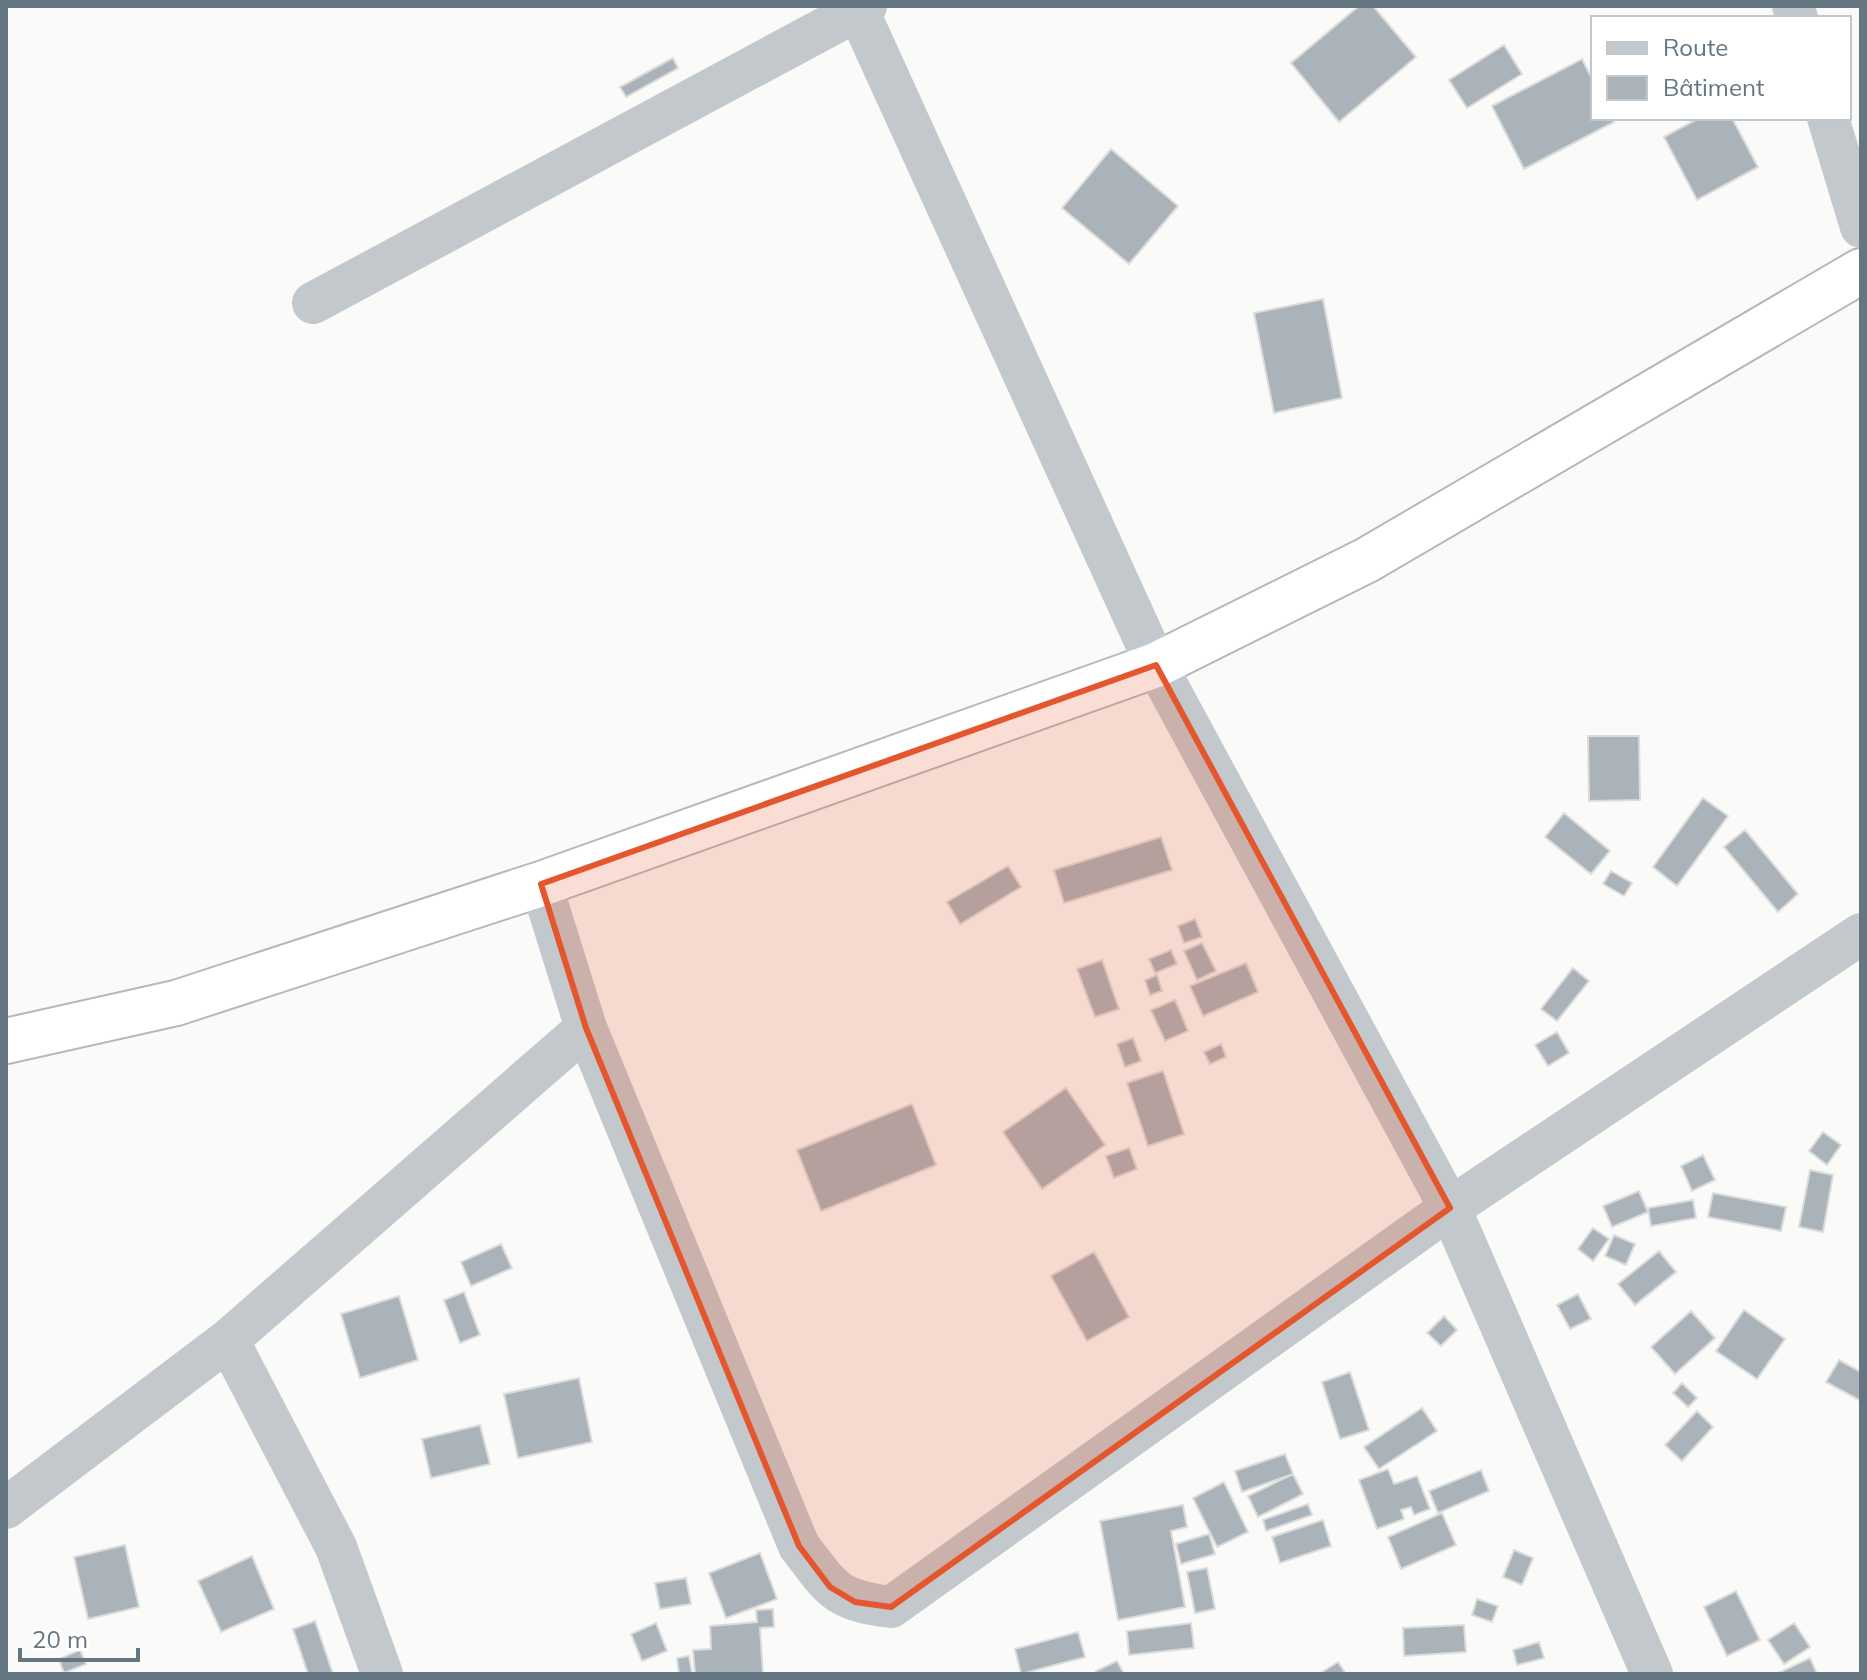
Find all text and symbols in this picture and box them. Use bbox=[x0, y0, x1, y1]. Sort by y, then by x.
legend bbox=[1591, 16, 1851, 120]
text: Route bbox=[1663, 32, 1728, 62]
text: Bâtiment bbox=[1663, 72, 1764, 102]
scale bar bbox=[20, 1612, 138, 1662]
text: 20 m bbox=[32, 1624, 88, 1654]

